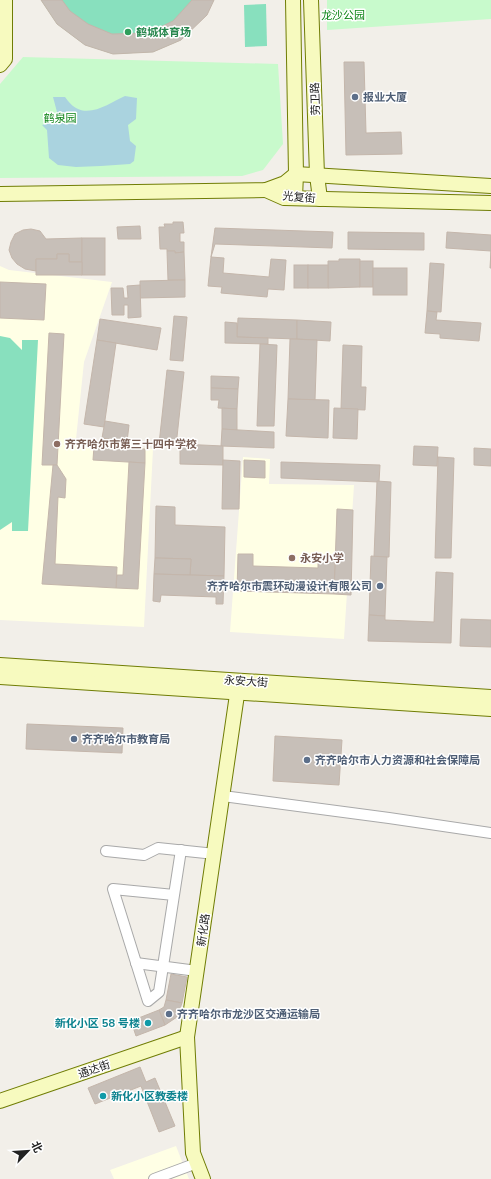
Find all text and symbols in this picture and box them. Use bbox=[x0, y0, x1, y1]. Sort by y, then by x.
park label: 龙沙公园 bbox=[321, 8, 365, 23]
place label: 鹤城体育场 bbox=[136, 25, 191, 40]
marker: 鹤城体育场 bbox=[123, 27, 133, 37]
street label: 劳卫路 bbox=[307, 82, 324, 116]
place label: 报业大厦 bbox=[363, 90, 407, 105]
marker: 报业大厦 bbox=[350, 92, 360, 102]
park label: 鹤泉园 bbox=[44, 111, 77, 126]
street label: 光复街 bbox=[282, 189, 316, 206]
place label: 齐齐哈尔市第三十四中学校 bbox=[65, 437, 197, 452]
marker: 齐齐哈尔市第三十四中学校 bbox=[52, 439, 62, 449]
place label: 永安小学 bbox=[300, 551, 344, 566]
marker: 永安小学 bbox=[287, 553, 297, 563]
place label: 齐齐哈尔市震环动漫设计有限公司 bbox=[207, 579, 372, 594]
marker: 齐齐哈尔市震环动漫设计有限公司 bbox=[375, 581, 385, 591]
street label: 永安大街 bbox=[223, 672, 268, 691]
place label: 齐齐哈尔市教育局 bbox=[82, 732, 170, 747]
marker: 齐齐哈尔市教育局 bbox=[69, 734, 79, 744]
place label: 齐齐哈尔市人力资源和社会保障局 bbox=[315, 753, 480, 768]
marker: 齐齐哈尔市人力资源和社会保障局 bbox=[302, 755, 312, 765]
street label: 新化路 bbox=[194, 913, 213, 947]
place label: 齐齐哈尔市龙沙区交通运输局 bbox=[177, 1007, 320, 1022]
marker: 齐齐哈尔市龙沙区交通运输局 bbox=[164, 1009, 174, 1019]
place label: 新化小区 58 号楼 bbox=[55, 1016, 140, 1031]
marker: 新化小区 58 号楼 bbox=[143, 1018, 153, 1028]
street label: 通达街 bbox=[76, 1057, 112, 1082]
place label: 新化小区教委楼 bbox=[111, 1089, 188, 1104]
marker: 新化小区教委楼 bbox=[98, 1091, 108, 1101]
north arrow bbox=[8, 1131, 48, 1171]
text: 北 bbox=[27, 1139, 46, 1155]

